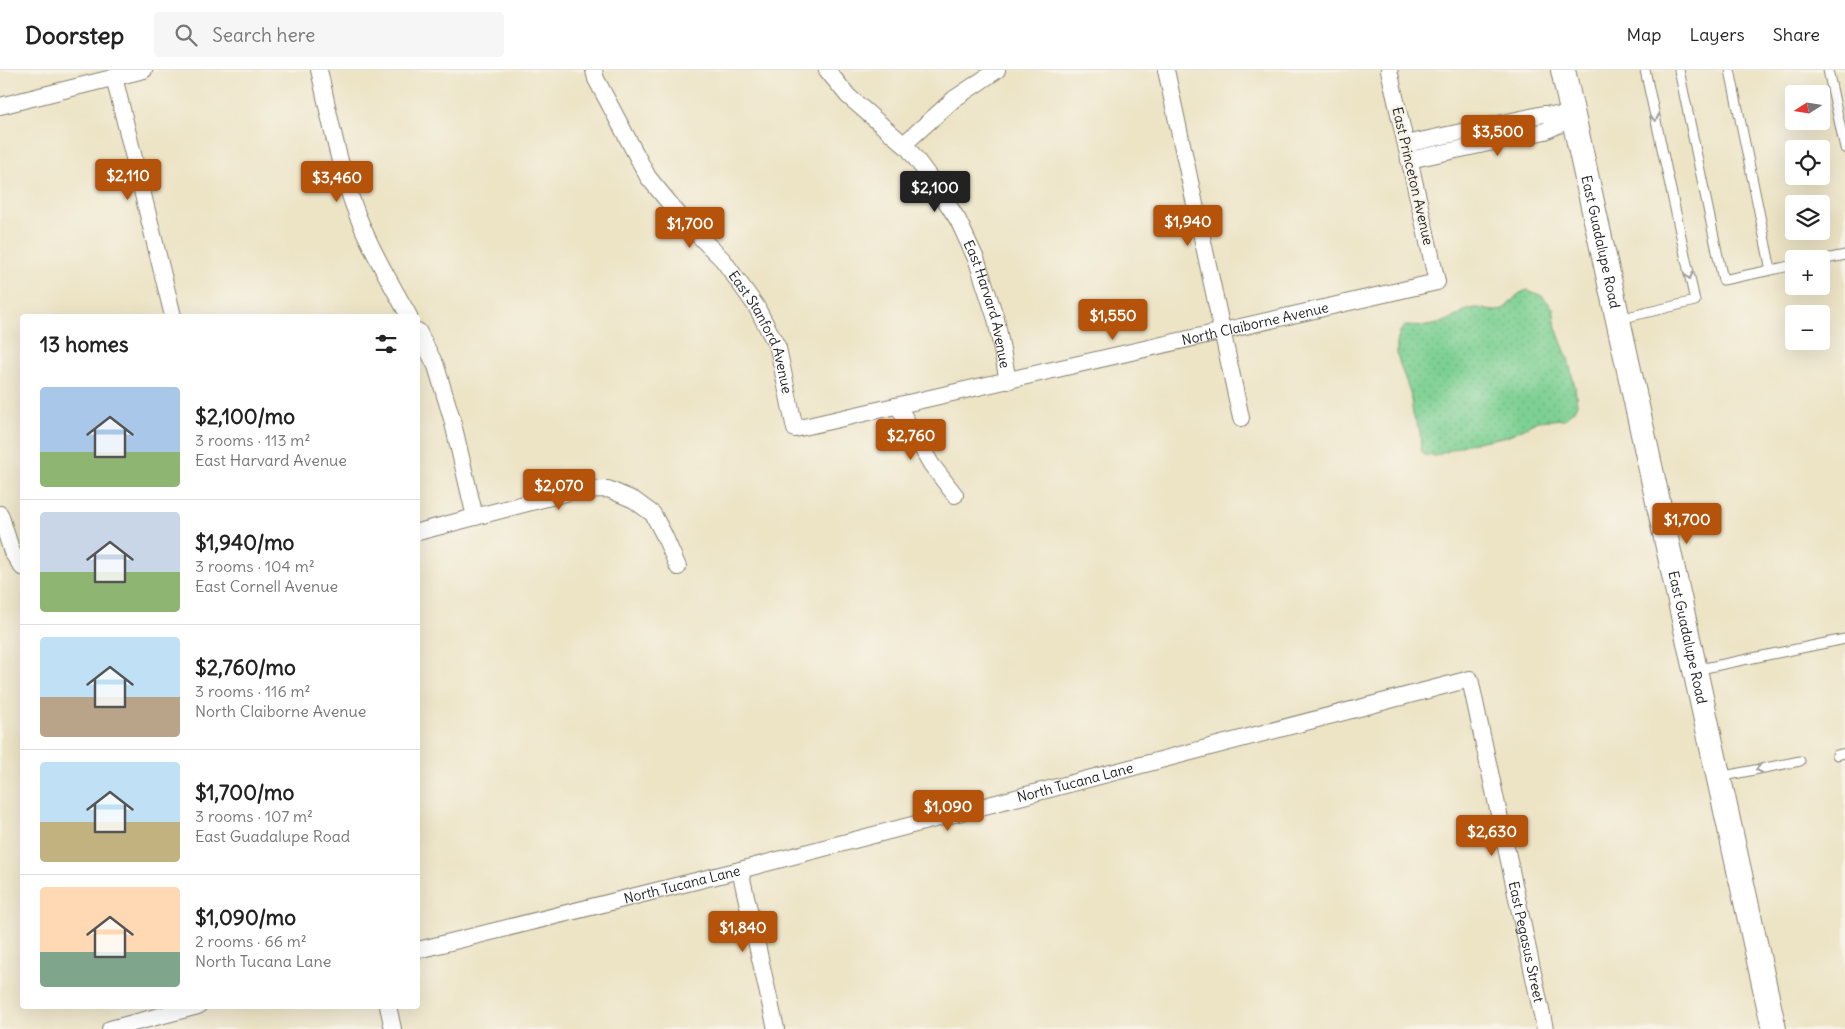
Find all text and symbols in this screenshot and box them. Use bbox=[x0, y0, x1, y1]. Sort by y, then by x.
search box bbox=[154, 12, 504, 57]
text: Doorstep bbox=[25, 20, 124, 50]
icon: search bbox=[172, 21, 200, 49]
text: Search here bbox=[212, 23, 315, 47]
text: Map bbox=[1626, 23, 1661, 46]
text: Layers bbox=[1689, 23, 1745, 46]
text: Share bbox=[1773, 23, 1820, 46]
north arrow bbox=[1785, 85, 1830, 130]
map controls bbox=[1785, 85, 1830, 350]
street label: East Princeton Avenue bbox=[1388, 105, 1438, 247]
one-way arrow bbox=[1649, 113, 1660, 122]
pin: $3,500 bbox=[1457, 114, 1539, 157]
text: $3,500 bbox=[1472, 121, 1524, 141]
button: locate bbox=[1785, 140, 1830, 185]
pin: $2,110 bbox=[87, 158, 169, 201]
pin: $3,460 bbox=[296, 160, 378, 203]
text: $2,110 bbox=[106, 165, 150, 185]
text: $3,460 bbox=[312, 167, 362, 187]
pin: $2,100 bbox=[894, 170, 976, 213]
street label: East Guadalupe Road bbox=[1577, 174, 1624, 310]
text: $2,100 bbox=[911, 177, 959, 197]
button: layers bbox=[1785, 195, 1830, 240]
pin: $1,940 bbox=[1147, 204, 1229, 247]
pin: $1,700 bbox=[649, 206, 731, 249]
text: $1,940 bbox=[1164, 211, 1212, 231]
text: $1,700 bbox=[666, 213, 714, 233]
street label: East Harvard Avenue bbox=[959, 237, 1014, 370]
button: + bbox=[1785, 250, 1830, 295]
street label: East Stanford Avenue bbox=[725, 267, 796, 395]
one-way arrow bbox=[1684, 272, 1694, 281]
pin: $1,550 bbox=[1072, 298, 1154, 341]
street label: North Claiborne Avenue bbox=[1180, 298, 1330, 349]
text: $1,550 bbox=[1089, 305, 1137, 325]
button: − bbox=[1785, 305, 1830, 350]
icon: filters bbox=[372, 330, 400, 358]
text: 13 homes bbox=[40, 331, 128, 358]
text: $2,100/mo bbox=[195, 403, 295, 430]
icon: home bbox=[80, 407, 140, 467]
pin: $2,760 bbox=[870, 418, 952, 461]
text: $2,760 bbox=[887, 425, 935, 445]
text: 3 rooms · 113 m² bbox=[195, 430, 310, 450]
text: East Harvard Avenue bbox=[195, 450, 347, 470]
pin: $2,070 bbox=[518, 468, 600, 511]
text: $2,070 bbox=[534, 475, 584, 495]
pin: $1,700 bbox=[1646, 502, 1728, 545]
text: $1,700 bbox=[1663, 509, 1711, 529]
text: $1,940/mo bbox=[195, 529, 294, 556]
icon: home bbox=[80, 532, 140, 592]
text: 3 rooms · 104 m² bbox=[195, 556, 315, 576]
street label: East Guadalupe Road bbox=[1664, 569, 1711, 706]
text: East Cornell Avenue bbox=[195, 576, 338, 596]
text: $2,760/mo bbox=[195, 654, 296, 681]
icon: home bbox=[80, 657, 140, 717]
text: 3 rooms · 116 m² bbox=[195, 681, 311, 701]
text: North Claiborne Avenue bbox=[195, 701, 366, 721]
street label: North Tucana Lane bbox=[1015, 759, 1135, 806]
one-way arrow bbox=[1755, 763, 1764, 774]
text: $1,700/mo bbox=[195, 779, 294, 806]
icon: home bbox=[80, 782, 140, 842]
pin: $1,090 bbox=[907, 790, 989, 832]
text: $1,090 bbox=[924, 796, 972, 816]
text: 3 rooms · 107 m² bbox=[195, 806, 313, 826]
pin: $2,630 bbox=[1451, 814, 1533, 857]
text: $2,630 bbox=[1467, 821, 1517, 841]
text: East Guadalupe Road bbox=[195, 826, 350, 846]
street label: North Tucana Lane bbox=[622, 861, 742, 908]
street label: East Pegasus Street bbox=[1505, 879, 1548, 1004]
text: $1,090/mo bbox=[195, 904, 296, 931]
icon: home bbox=[80, 907, 140, 967]
pin: $1,840 bbox=[702, 910, 784, 953]
text: $1,840 bbox=[719, 917, 767, 937]
text: 2 rooms · 66 m² bbox=[195, 931, 307, 951]
text: North Tucana Lane bbox=[195, 951, 331, 971]

